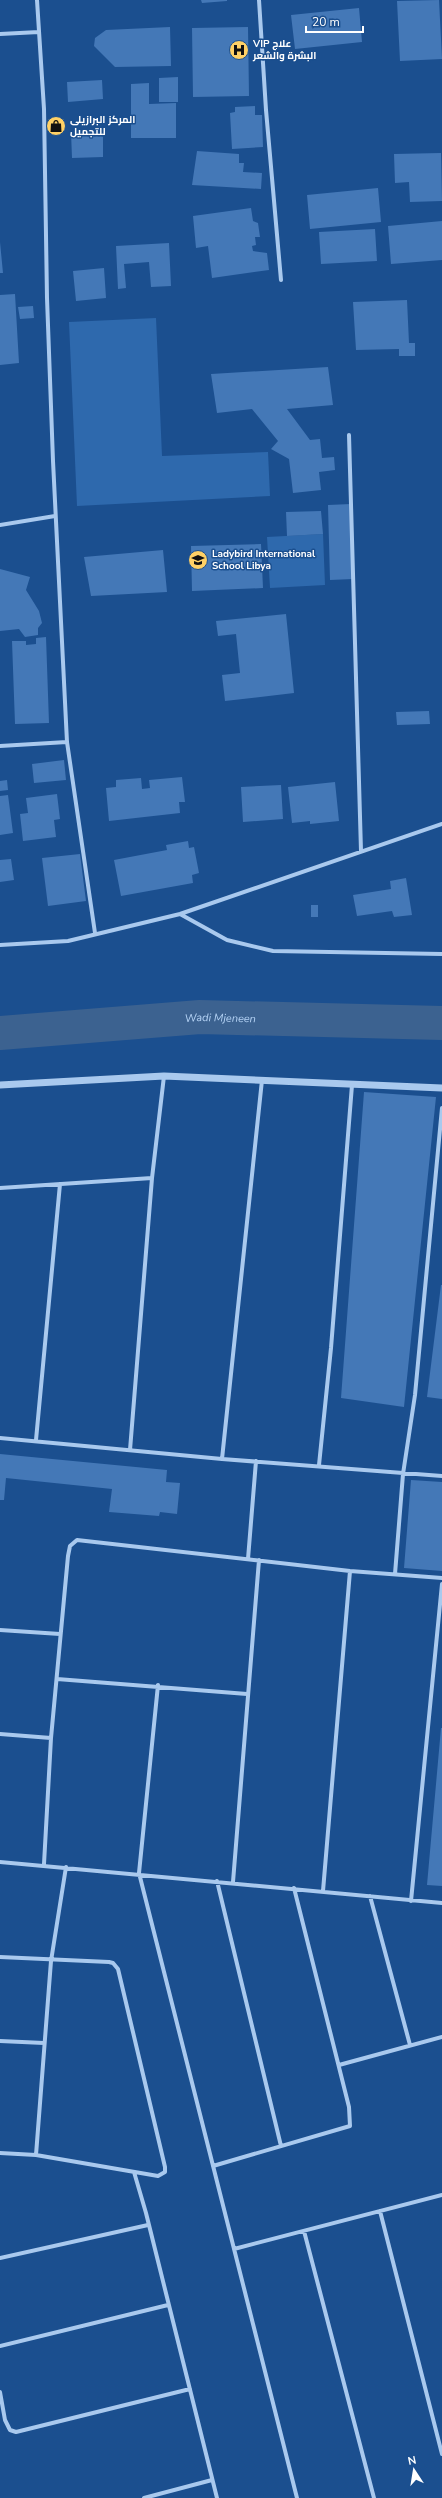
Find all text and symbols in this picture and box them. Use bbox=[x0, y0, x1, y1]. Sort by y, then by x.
scale bar bbox=[306, 8, 363, 34]
text: 20 m bbox=[312, 14, 340, 30]
place label: VIP علاج البشرة والشعر bbox=[252, 37, 316, 63]
hospital icon: VIP علاج البشرة والشعر bbox=[228, 39, 250, 61]
place label: المركز البرازيلى للتجميل bbox=[70, 113, 135, 139]
shop icon: المركز البرازيلى للتجميل bbox=[45, 115, 67, 137]
place label: Ladybird International School Libya bbox=[212, 547, 316, 573]
school or university icon: Ladybird International School Libya bbox=[187, 549, 209, 571]
water label: Wadi Mjeneen bbox=[184, 1009, 256, 1026]
north arrow bbox=[394, 2450, 434, 2490]
text: N bbox=[406, 2453, 418, 2469]

